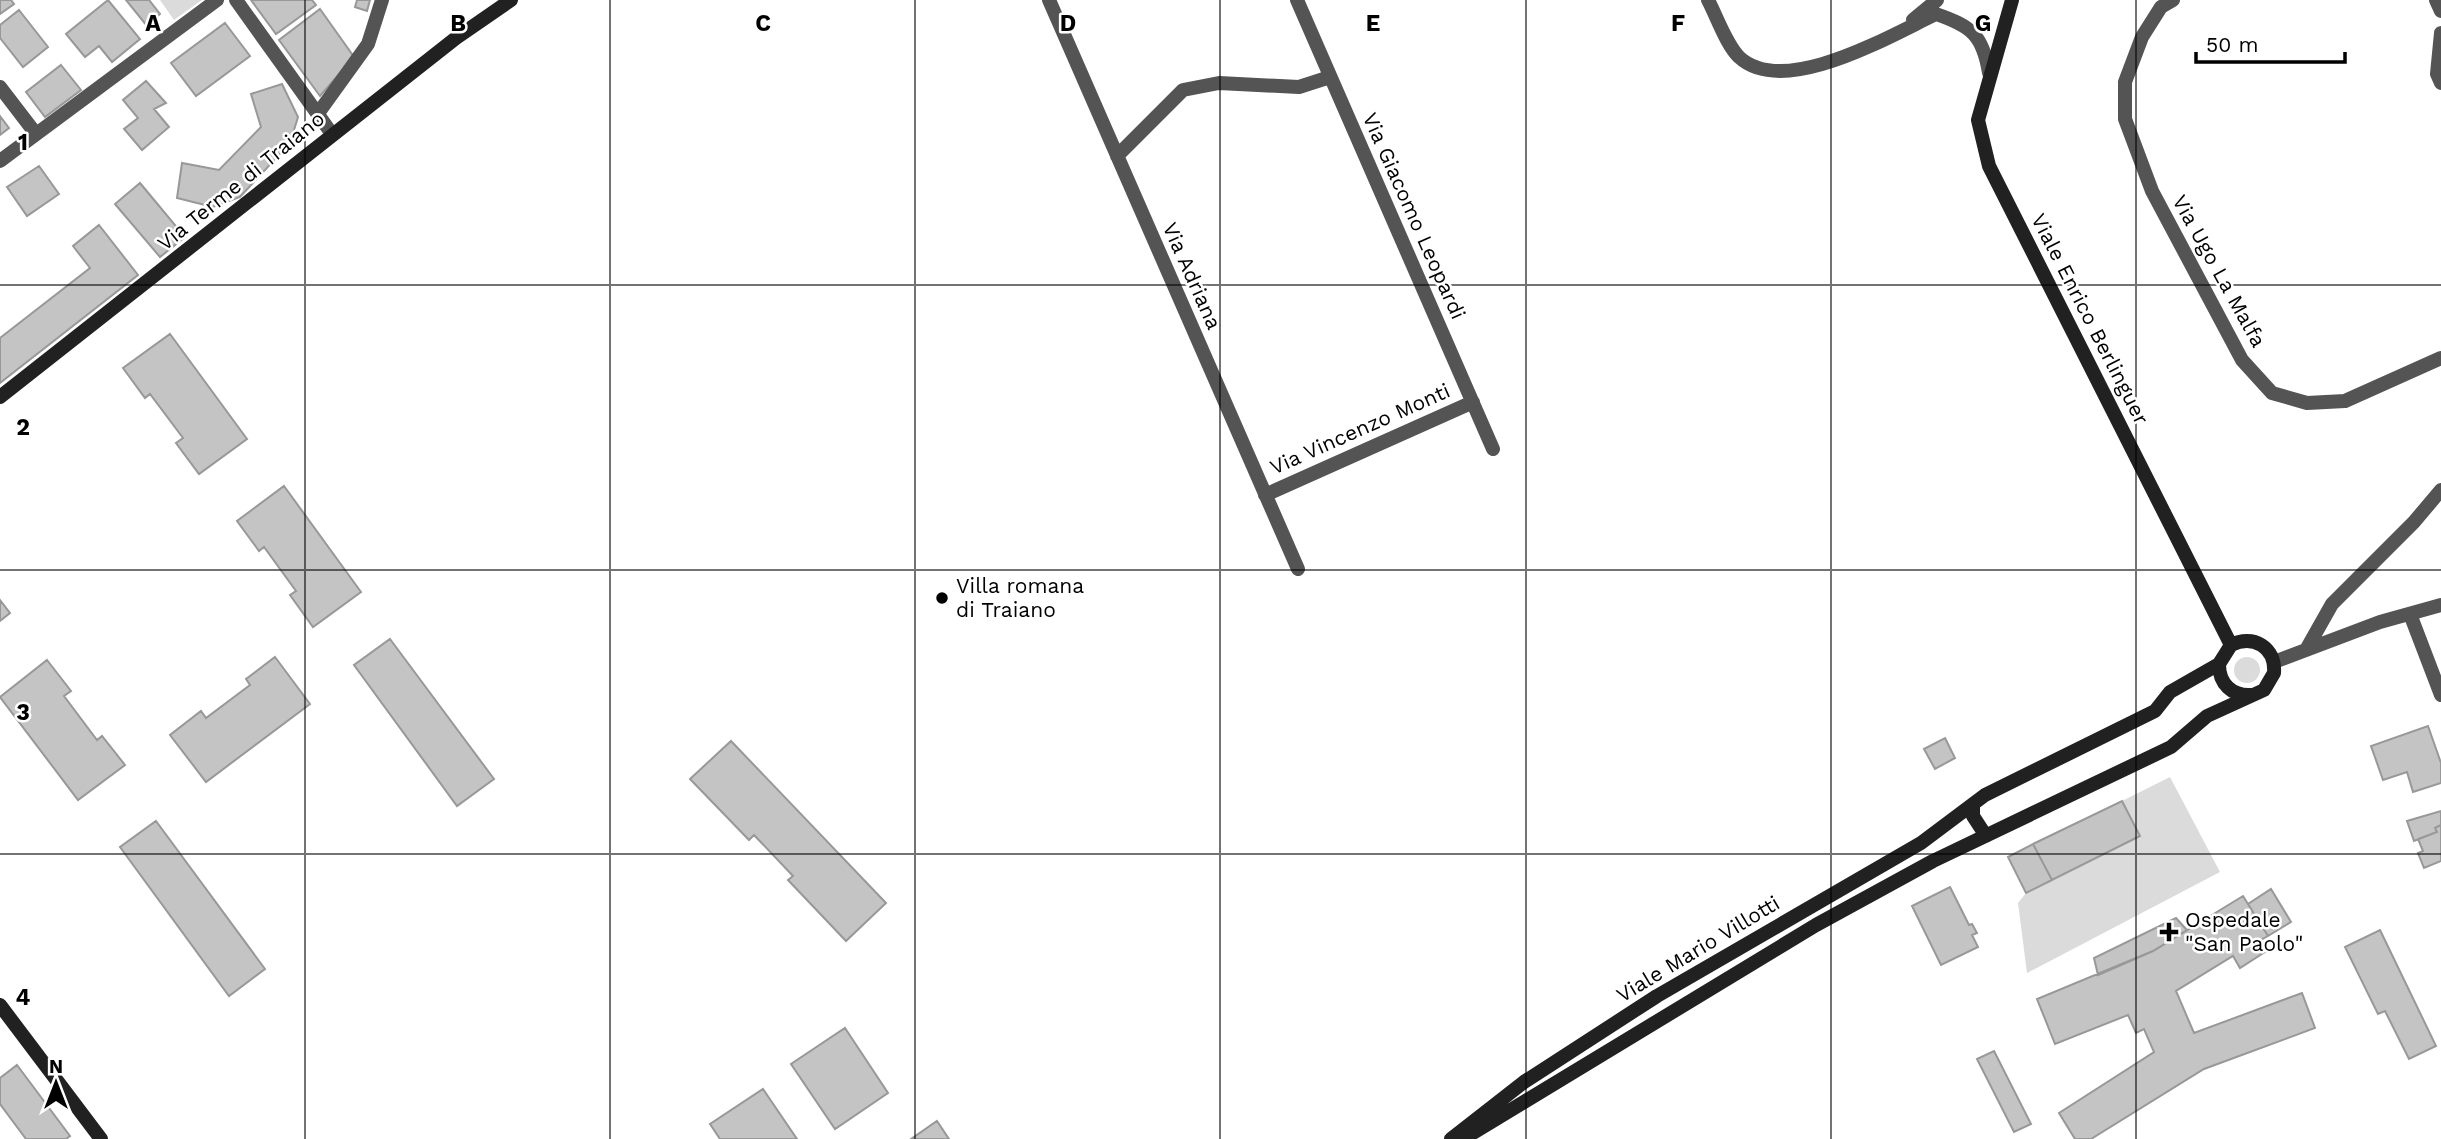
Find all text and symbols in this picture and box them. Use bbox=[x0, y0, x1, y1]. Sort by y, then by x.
text: A bbox=[145, 10, 161, 37]
text: B bbox=[450, 10, 466, 37]
text: C bbox=[755, 10, 771, 37]
text: D bbox=[1060, 10, 1076, 37]
text: E bbox=[1366, 10, 1380, 37]
text: F bbox=[1671, 10, 1685, 37]
text: G bbox=[1975, 10, 1991, 37]
scale bar bbox=[2196, 21, 2345, 65]
text: 50 m bbox=[2206, 32, 2258, 57]
street label: Via Terme di Traiano bbox=[152, 106, 329, 256]
street label: Via Giacomo Leopardi bbox=[1358, 109, 1471, 323]
text: 1 bbox=[18, 129, 28, 156]
street label: Via Ugo La Malfa bbox=[2167, 190, 2272, 351]
street label: Viale Enrico Berlinguer bbox=[2026, 209, 2155, 429]
street label: Via Adriana bbox=[1158, 218, 1227, 333]
street label: Via Vincenzo Monti bbox=[1266, 378, 1454, 480]
text: 2 bbox=[16, 414, 30, 441]
place label: Villa romana di Traiano bbox=[956, 573, 1084, 622]
marker: Villa romana di Traiano bbox=[934, 590, 950, 606]
text: 3 bbox=[16, 699, 30, 726]
street label: Viale Mario Villotti bbox=[1612, 890, 1784, 1007]
place label: Ospedale "San Paolo" bbox=[2185, 907, 2303, 956]
marker: Ospedale "San Paolo" bbox=[2159, 922, 2179, 942]
text: 4 bbox=[16, 984, 31, 1011]
north arrow bbox=[21, 1048, 91, 1118]
text: N bbox=[49, 1055, 63, 1078]

